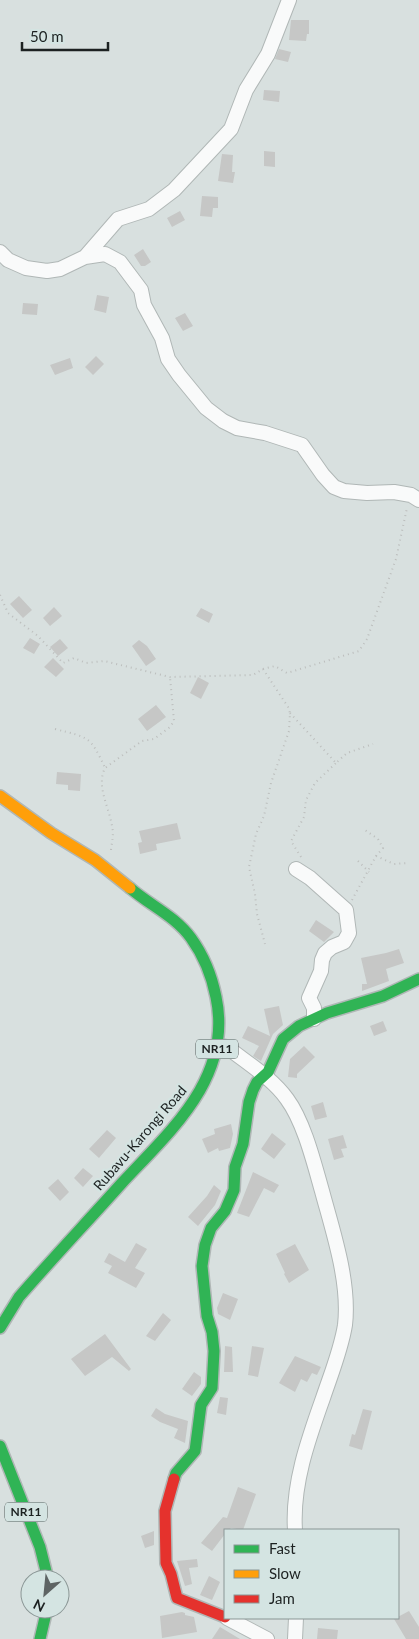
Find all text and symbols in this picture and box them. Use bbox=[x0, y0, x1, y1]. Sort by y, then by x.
scale bar bbox=[22, 20, 109, 52]
text: 50 m bbox=[30, 27, 64, 45]
road number: NR11 bbox=[196, 1040, 238, 1058]
street label: Rubavu-Karongi Road bbox=[90, 1082, 190, 1194]
road number: NR11 bbox=[5, 1502, 47, 1521]
legend bbox=[224, 1529, 399, 1619]
text: Fast bbox=[269, 1539, 296, 1557]
text: Slow bbox=[269, 1564, 301, 1582]
north arrow bbox=[20, 1569, 70, 1619]
text: Jam bbox=[269, 1589, 295, 1607]
text: N bbox=[30, 1596, 48, 1616]

